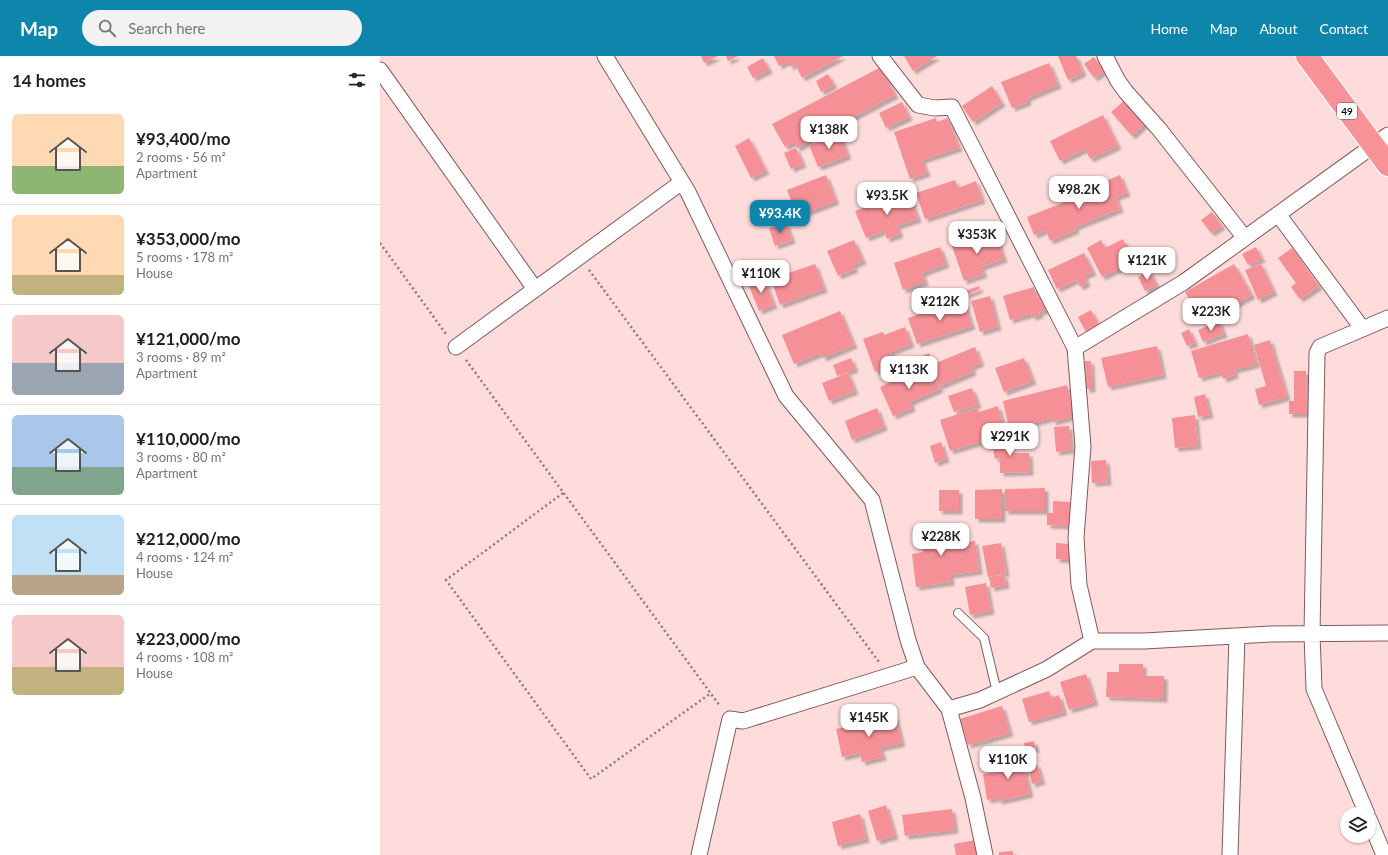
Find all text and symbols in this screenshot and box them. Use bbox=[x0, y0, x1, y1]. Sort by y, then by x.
search box bbox=[82, 10, 362, 46]
text: Map bbox=[20, 17, 58, 40]
icon: search bbox=[96, 17, 118, 39]
text: Search here bbox=[128, 19, 206, 37]
text: Home bbox=[1150, 20, 1188, 37]
text: Map bbox=[1210, 20, 1237, 37]
text: About bbox=[1259, 20, 1297, 37]
text: Contact bbox=[1319, 20, 1368, 37]
icon: filters bbox=[346, 69, 368, 91]
text: 14 homes bbox=[12, 70, 86, 91]
road number: 49 bbox=[1337, 103, 1357, 119]
pin: ¥138K bbox=[801, 116, 857, 150]
text: ¥138K bbox=[809, 121, 849, 137]
text: ¥93,400/mo bbox=[136, 128, 231, 149]
icon: home bbox=[44, 130, 92, 178]
text: 2 rooms · 56 m² bbox=[136, 149, 226, 165]
text: Apartment bbox=[136, 165, 197, 181]
pin: ¥98.2K bbox=[1046, 176, 1112, 210]
text: ¥98.2K bbox=[1058, 181, 1100, 197]
pin: ¥93.5K bbox=[854, 182, 920, 216]
text: ¥93.5K bbox=[866, 187, 908, 203]
pin: ¥93.4K bbox=[747, 200, 813, 234]
text: ¥93.4K bbox=[759, 205, 801, 221]
pin: ¥353K bbox=[949, 221, 1005, 255]
text: ¥353K bbox=[957, 226, 997, 242]
text: ¥353,000/mo bbox=[136, 228, 240, 249]
icon: home bbox=[44, 231, 92, 279]
pin: ¥121K bbox=[1119, 247, 1175, 281]
text: 5 rooms · 178 m² bbox=[136, 249, 233, 265]
text: ¥121K bbox=[1127, 252, 1167, 268]
pin: ¥110K bbox=[733, 260, 789, 294]
text: House bbox=[136, 265, 173, 281]
text: ¥110K bbox=[741, 265, 781, 281]
pin: ¥212K bbox=[912, 288, 968, 322]
text: ¥212K bbox=[920, 293, 960, 309]
pin: ¥223K bbox=[1183, 298, 1239, 332]
text: ¥223K bbox=[1191, 303, 1231, 319]
text: ¥121,000/mo bbox=[136, 328, 240, 349]
icon: home bbox=[44, 331, 92, 379]
text: 3 rooms · 89 m² bbox=[136, 349, 226, 365]
pin: ¥113K bbox=[881, 356, 937, 390]
text: ¥113K bbox=[889, 361, 929, 377]
text: Apartment bbox=[136, 365, 197, 381]
pin: ¥291K bbox=[982, 423, 1038, 457]
text: ¥110,000/mo bbox=[136, 428, 240, 449]
text: ¥291K bbox=[990, 428, 1030, 444]
icon: home bbox=[44, 431, 92, 479]
text: 3 rooms · 80 m² bbox=[136, 449, 226, 465]
text: Apartment bbox=[136, 465, 197, 481]
pin: ¥228K bbox=[913, 523, 969, 557]
text: ¥212,000/mo bbox=[136, 528, 240, 549]
text: ¥228K bbox=[921, 528, 961, 544]
icon: home bbox=[44, 531, 92, 579]
text: 4 rooms · 124 m² bbox=[136, 549, 233, 565]
text: House bbox=[136, 565, 173, 581]
text: ¥223,000/mo bbox=[136, 628, 240, 649]
icon: home bbox=[44, 631, 92, 679]
text: 4 rooms · 108 m² bbox=[136, 649, 233, 665]
text: House bbox=[136, 665, 173, 681]
pin: ¥145K bbox=[841, 704, 897, 738]
text: ¥145K bbox=[849, 709, 889, 725]
pin: ¥110K bbox=[980, 746, 1036, 780]
text: ¥110K bbox=[988, 751, 1028, 767]
map controls bbox=[1340, 807, 1376, 843]
button: layers bbox=[1340, 807, 1376, 843]

